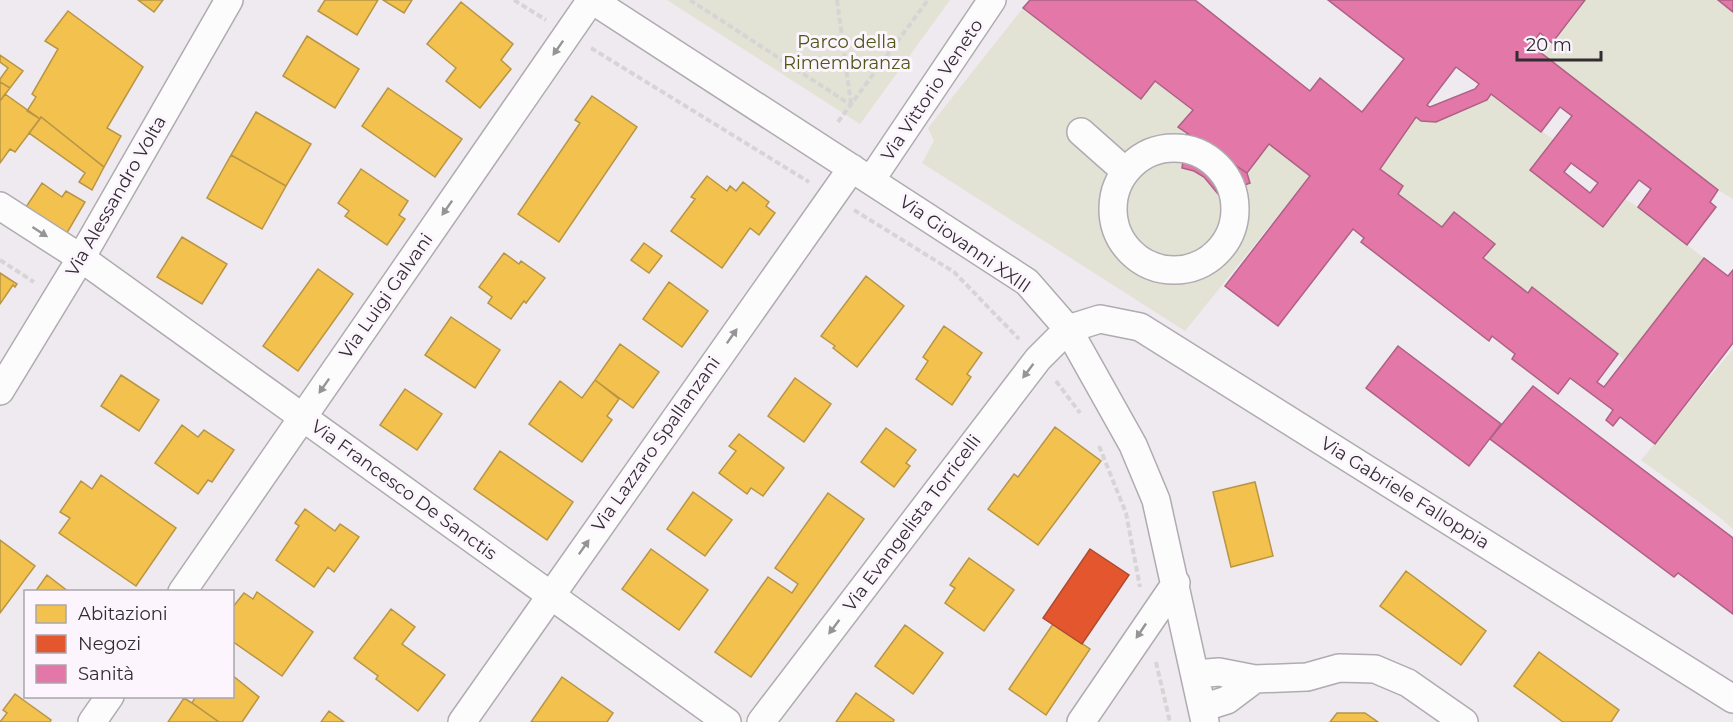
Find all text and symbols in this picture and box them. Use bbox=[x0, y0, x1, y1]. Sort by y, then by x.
street label: Via Vittorio Veneto bbox=[876, 15, 988, 165]
scale bar bbox=[1517, 24, 1601, 62]
park label: Parco della Rimembranza bbox=[783, 31, 911, 74]
text: 20 m bbox=[1526, 34, 1572, 56]
one-way arrow bbox=[552, 40, 564, 56]
street label: Via Alessandro Volta bbox=[61, 112, 171, 280]
street label: Via Giovanni XXIII bbox=[895, 190, 1035, 298]
one-way arrow bbox=[441, 200, 453, 216]
one-way arrow bbox=[32, 227, 48, 238]
street label: Via Luigi Galvani bbox=[335, 229, 437, 363]
one-way arrow bbox=[726, 329, 738, 345]
street label: Via Lazzaro Spallanzani bbox=[587, 352, 725, 536]
one-way arrow bbox=[1023, 364, 1035, 379]
one-way arrow bbox=[318, 377, 330, 393]
street label: Via Francesco De Sanctis bbox=[307, 415, 501, 565]
street label: Via Evangelista Torricelli bbox=[838, 430, 986, 616]
street label: Via Gabriele Falloppia bbox=[1317, 432, 1493, 554]
one-way arrow bbox=[578, 540, 590, 556]
legend bbox=[24, 590, 234, 698]
text: Abitazioni bbox=[78, 603, 168, 625]
one-way arrow bbox=[828, 619, 840, 634]
one-way arrow bbox=[1136, 622, 1147, 639]
text: Negozi bbox=[78, 633, 141, 655]
text: Sanità bbox=[78, 663, 134, 685]

